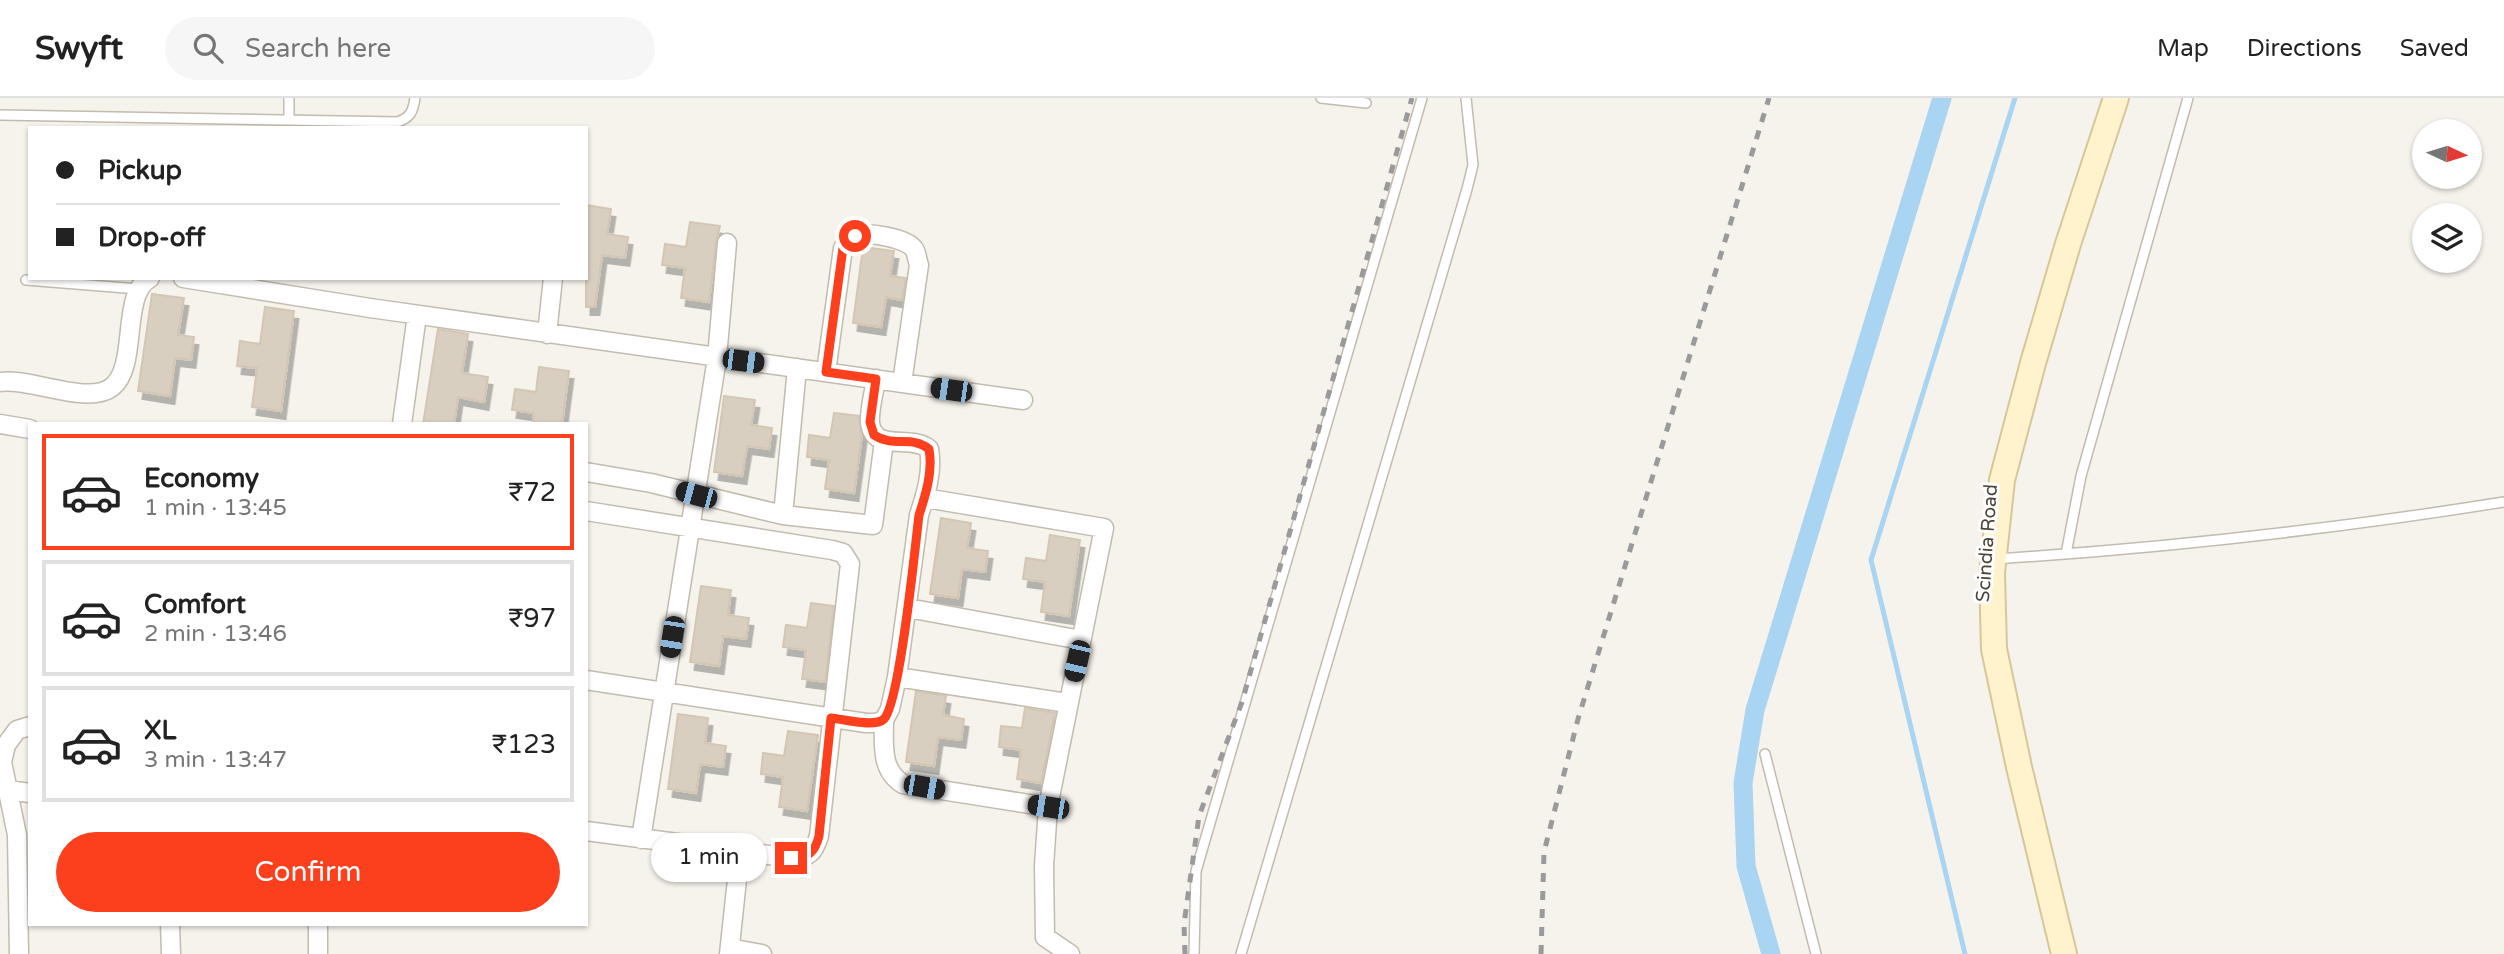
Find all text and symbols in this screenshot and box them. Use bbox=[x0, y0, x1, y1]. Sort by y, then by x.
search box bbox=[165, 17, 655, 80]
text: Swyft bbox=[35, 29, 123, 68]
icon: search bbox=[189, 29, 227, 67]
text: Search here bbox=[245, 33, 391, 64]
text: Map bbox=[2157, 34, 2209, 63]
text: Directions bbox=[2247, 34, 2362, 63]
text: Saved bbox=[2400, 34, 2469, 63]
north arrow bbox=[2412, 119, 2482, 189]
map controls bbox=[2412, 119, 2482, 273]
text: Pickup bbox=[98, 155, 182, 186]
button: layers bbox=[2412, 203, 2482, 273]
route start bbox=[839, 220, 871, 252]
text: Drop-off bbox=[98, 222, 205, 253]
car bbox=[721, 348, 766, 374]
car bbox=[929, 377, 974, 403]
icon: car bbox=[60, 461, 123, 524]
text: Economy bbox=[144, 463, 259, 494]
text: ₹72 bbox=[508, 477, 556, 508]
car bbox=[673, 479, 720, 511]
street label: Scindia Road bbox=[1972, 483, 2002, 603]
text: 1 min · 13:45 bbox=[144, 494, 287, 522]
icon: car bbox=[60, 587, 123, 650]
text: Comfort bbox=[144, 589, 246, 620]
text: ₹97 bbox=[508, 603, 556, 634]
car bbox=[659, 615, 686, 659]
text: 2 min · 13:46 bbox=[144, 620, 287, 648]
car bbox=[1063, 638, 1092, 684]
icon: car bbox=[60, 713, 123, 776]
text: XL bbox=[144, 715, 176, 746]
text: ₹123 bbox=[492, 729, 556, 760]
text: 3 min · 13:47 bbox=[144, 746, 287, 774]
car bbox=[902, 773, 947, 801]
car bbox=[1026, 793, 1071, 821]
button: Confirm bbox=[56, 832, 560, 912]
callout: 1 min bbox=[651, 834, 766, 882]
route end bbox=[775, 842, 807, 874]
text: 1 min bbox=[678, 843, 740, 871]

